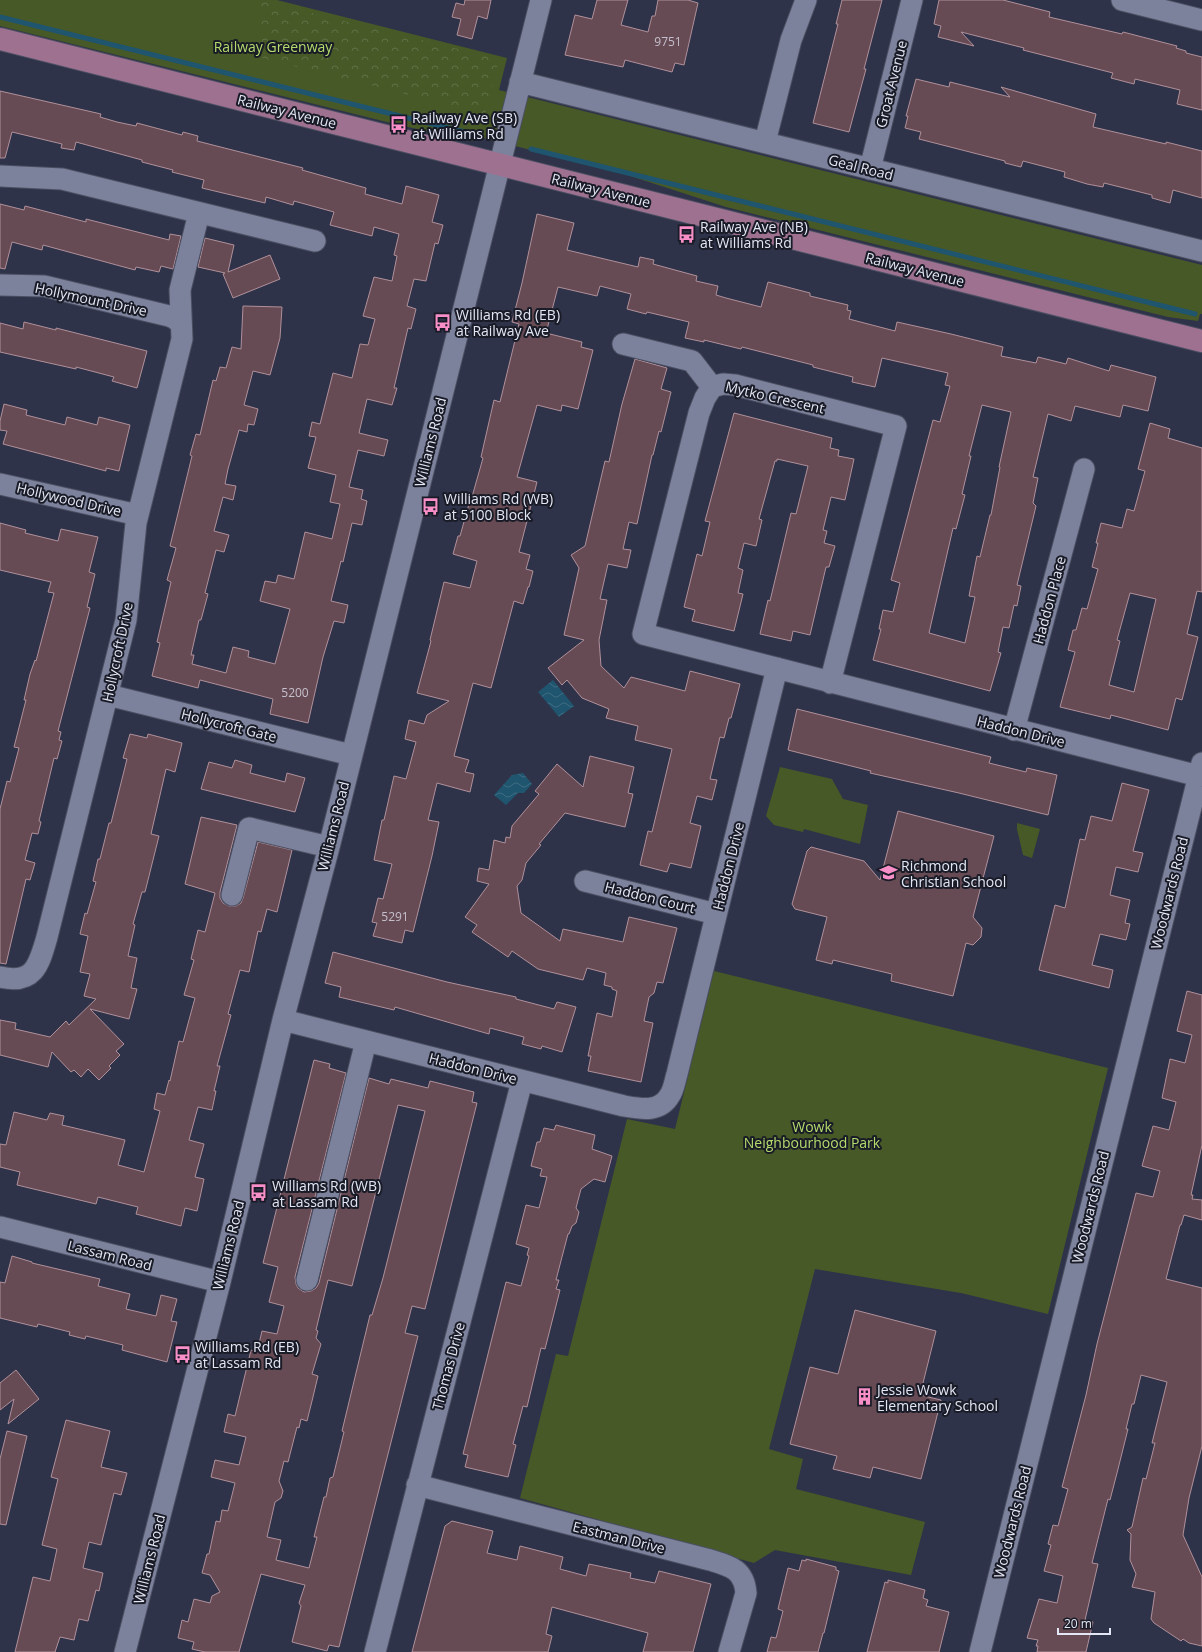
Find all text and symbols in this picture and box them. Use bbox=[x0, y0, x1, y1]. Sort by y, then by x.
house number: 9751 bbox=[654, 33, 682, 50]
park label: Railway Greenway bbox=[214, 37, 333, 56]
street label: Groat Avenue bbox=[871, 38, 911, 130]
street label: Railway Avenue bbox=[235, 90, 339, 133]
place label: Railway Ave (SB) at Williams Rd bbox=[412, 108, 517, 143]
bus stop icon: Railway Ave (SB) at Williams Rd bbox=[389, 115, 409, 135]
street label: Geal Road bbox=[826, 150, 896, 184]
street label: Railway Avenue bbox=[549, 169, 653, 212]
place label: Railway Ave (NB) at Williams Rd bbox=[700, 217, 808, 252]
bus stop icon: Railway Ave (NB) at Williams Rd bbox=[677, 224, 697, 244]
street label: Railway Avenue bbox=[863, 248, 967, 291]
street label: Hollymount Drive bbox=[33, 278, 149, 320]
place label: Williams Rd (EB) at Railway Ave bbox=[456, 305, 560, 340]
bus stop icon: Williams Rd (EB) at Railway Ave bbox=[433, 312, 453, 332]
street label: Mytko Crescent bbox=[724, 376, 826, 418]
street label: Williams Road bbox=[410, 395, 450, 489]
street label: Hollywood Drive bbox=[15, 478, 123, 520]
place label: Williams Rd (WB) at 5100 Block bbox=[444, 489, 553, 524]
bus stop icon: Williams Rd (WB) at 5100 Block bbox=[421, 496, 441, 516]
street label: Haddon Place bbox=[1028, 554, 1070, 646]
street label: Hollycroft Drive bbox=[97, 600, 137, 704]
house number: 5200 bbox=[281, 684, 309, 701]
street label: Hollycroft Gate bbox=[179, 704, 279, 746]
street label: Haddon Drive bbox=[975, 711, 1067, 751]
street label: Williams Road bbox=[313, 779, 353, 873]
street label: Haddon Drive bbox=[708, 820, 748, 912]
street label: Woodwards Road bbox=[1146, 835, 1192, 951]
place label: Richmond Christian School bbox=[901, 856, 1006, 891]
school or university icon: Richmond Christian School bbox=[878, 863, 898, 883]
street label: Haddon Court bbox=[603, 877, 697, 917]
house number: 5291 bbox=[381, 908, 409, 925]
street label: Haddon Drive bbox=[427, 1048, 519, 1088]
park label: Wowk Neighbourhood Park bbox=[744, 1117, 881, 1152]
street label: Woodwards Road bbox=[1067, 1149, 1113, 1265]
place label: Williams Rd (WB) at Lassam Rd bbox=[272, 1176, 381, 1211]
bus stop icon: Williams Rd (WB) at Lassam Rd bbox=[249, 1183, 269, 1203]
street label: Williams Road bbox=[208, 1198, 248, 1292]
street label: Lassam Road bbox=[66, 1235, 154, 1275]
street label: Thomas Drive bbox=[427, 1320, 469, 1412]
place label: Williams Rd (EB) at Lassam Rd bbox=[195, 1337, 299, 1372]
bus stop icon: Williams Rd (EB) at Lassam Rd bbox=[172, 1344, 192, 1364]
place label: Jessie Wowk Elementary School bbox=[875, 1380, 998, 1415]
building icon: Jessie Wowk Elementary School bbox=[854, 1387, 874, 1407]
street label: Woodwards Road bbox=[989, 1464, 1035, 1580]
street label: Williams Road bbox=[129, 1512, 169, 1606]
street label: Eastman Drive bbox=[571, 1516, 667, 1558]
scale bar bbox=[1058, 1610, 1110, 1636]
text: 20 m bbox=[1064, 1615, 1092, 1632]

